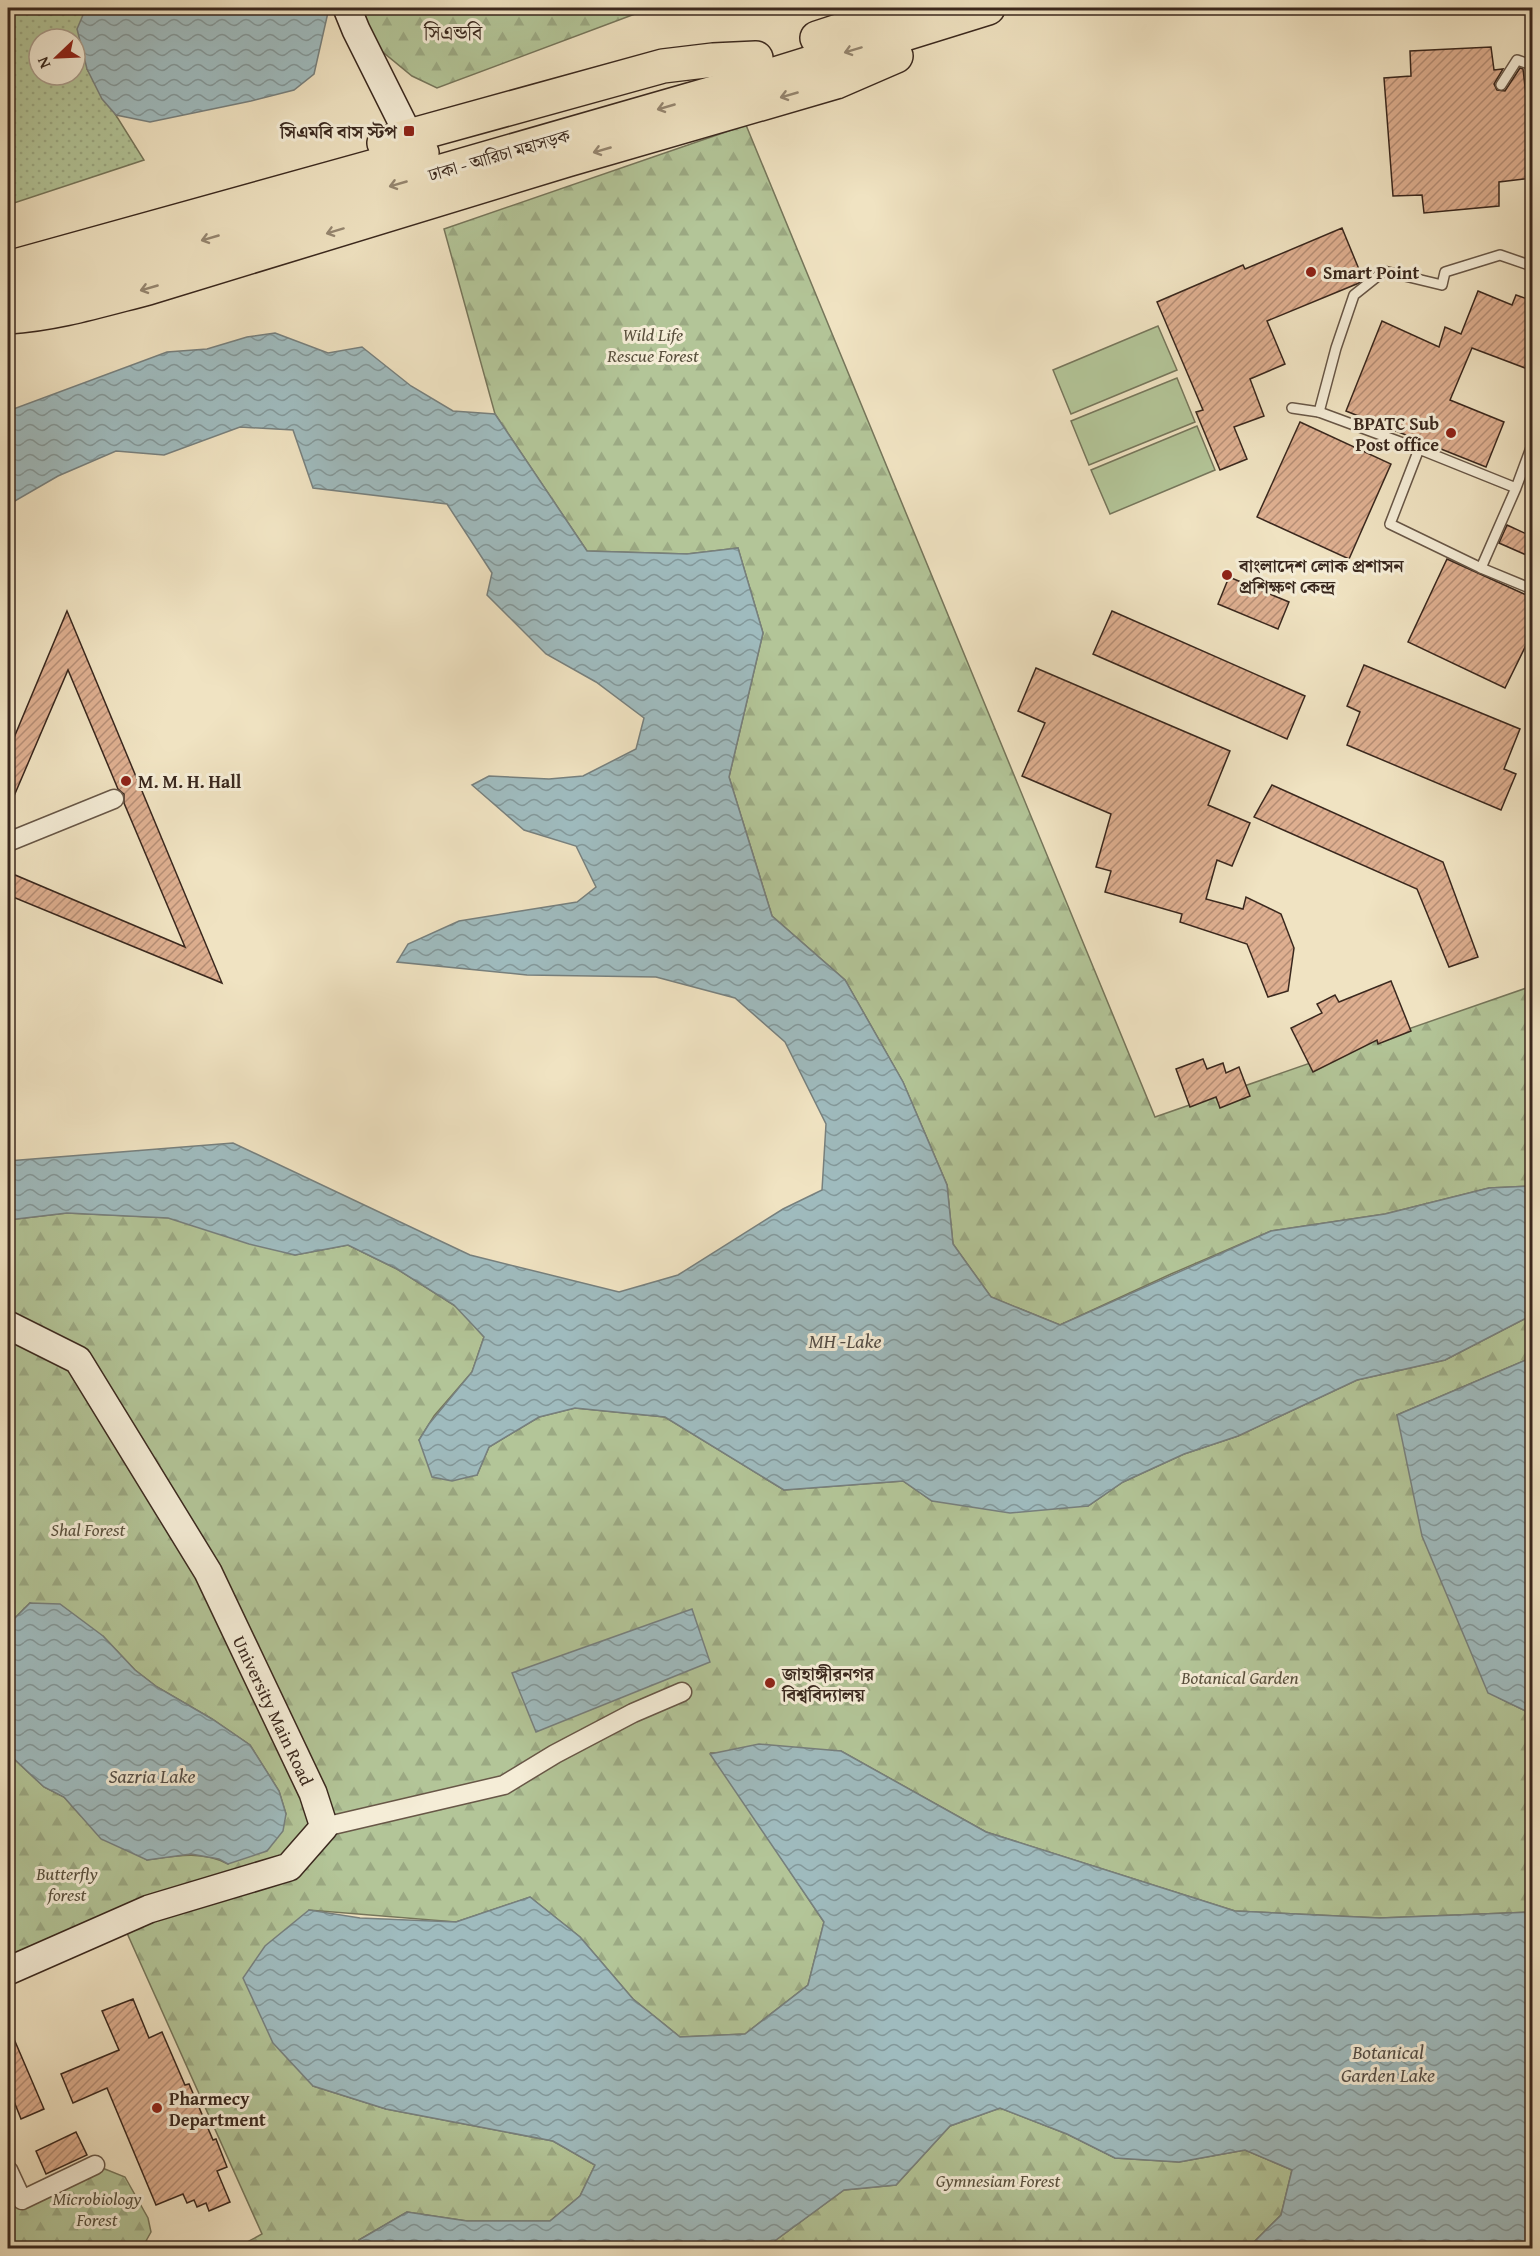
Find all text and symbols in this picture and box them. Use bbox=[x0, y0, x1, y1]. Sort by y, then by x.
district label: সিএন্ডবি bbox=[423, 18, 483, 47]
north arrow bbox=[27, 27, 87, 87]
one-way arrow bbox=[843, 45, 862, 56]
text: N bbox=[30, 53, 56, 72]
one-way arrow bbox=[780, 90, 799, 101]
one-way arrow bbox=[657, 102, 676, 113]
place label: সিএমবি বাস স্টপ bbox=[279, 118, 398, 145]
street label: ঢাকা - আরিচা মহাসড়ক bbox=[424, 121, 574, 188]
marker: সিএমবি বাস স্টপ bbox=[402, 124, 416, 138]
one-way arrow bbox=[593, 145, 612, 156]
one-way arrow bbox=[389, 179, 408, 190]
one-way arrow bbox=[326, 226, 345, 237]
one-way arrow bbox=[201, 233, 220, 244]
place label: Smart Point bbox=[1323, 259, 1419, 286]
marker: Smart Point bbox=[1304, 265, 1318, 279]
one-way arrow bbox=[139, 282, 158, 294]
park label: Wild Life Rescue Forest bbox=[606, 321, 699, 369]
place label: BPATC Sub Post office bbox=[1353, 410, 1439, 458]
marker: BPATC Sub Post office bbox=[1444, 426, 1458, 440]
place label: বাংলাদেশ লোক প্রশাসন প্রশিক্ষণ কেন্দ্র bbox=[1238, 552, 1405, 600]
marker: বাংলাদেশ লোক প্রশাসন প্রশিক্ষণ কেন্দ্র bbox=[1220, 568, 1234, 582]
place label: M. M. H. Hall bbox=[138, 768, 242, 795]
marker: M. M. H. Hall bbox=[119, 774, 133, 788]
water label: MH -Lake bbox=[808, 1326, 882, 1355]
park label: Shal Forest bbox=[51, 1516, 125, 1543]
street label: University Main Road bbox=[226, 1631, 321, 1790]
place label: জাহাঙ্গীরনগর বিশ্ববিদ্যালয় bbox=[781, 1660, 875, 1708]
park label: Botanical Garden bbox=[1180, 1664, 1299, 1691]
marker: জাহাঙ্গীরনগর বিশ্ববিদ্যালয় bbox=[763, 1676, 777, 1690]
water label: Sazria Lake bbox=[108, 1761, 196, 1790]
park label: Butterfly forest bbox=[35, 1860, 99, 1908]
water label: Botanical Garden Lake bbox=[1341, 2037, 1435, 2089]
place label: Pharmecy Department bbox=[169, 2085, 266, 2133]
marker: Pharmecy Department bbox=[150, 2101, 164, 2115]
park label: Gymnesiam Forest bbox=[936, 2167, 1061, 2194]
park label: Microbiology Forest bbox=[52, 2185, 142, 2233]

